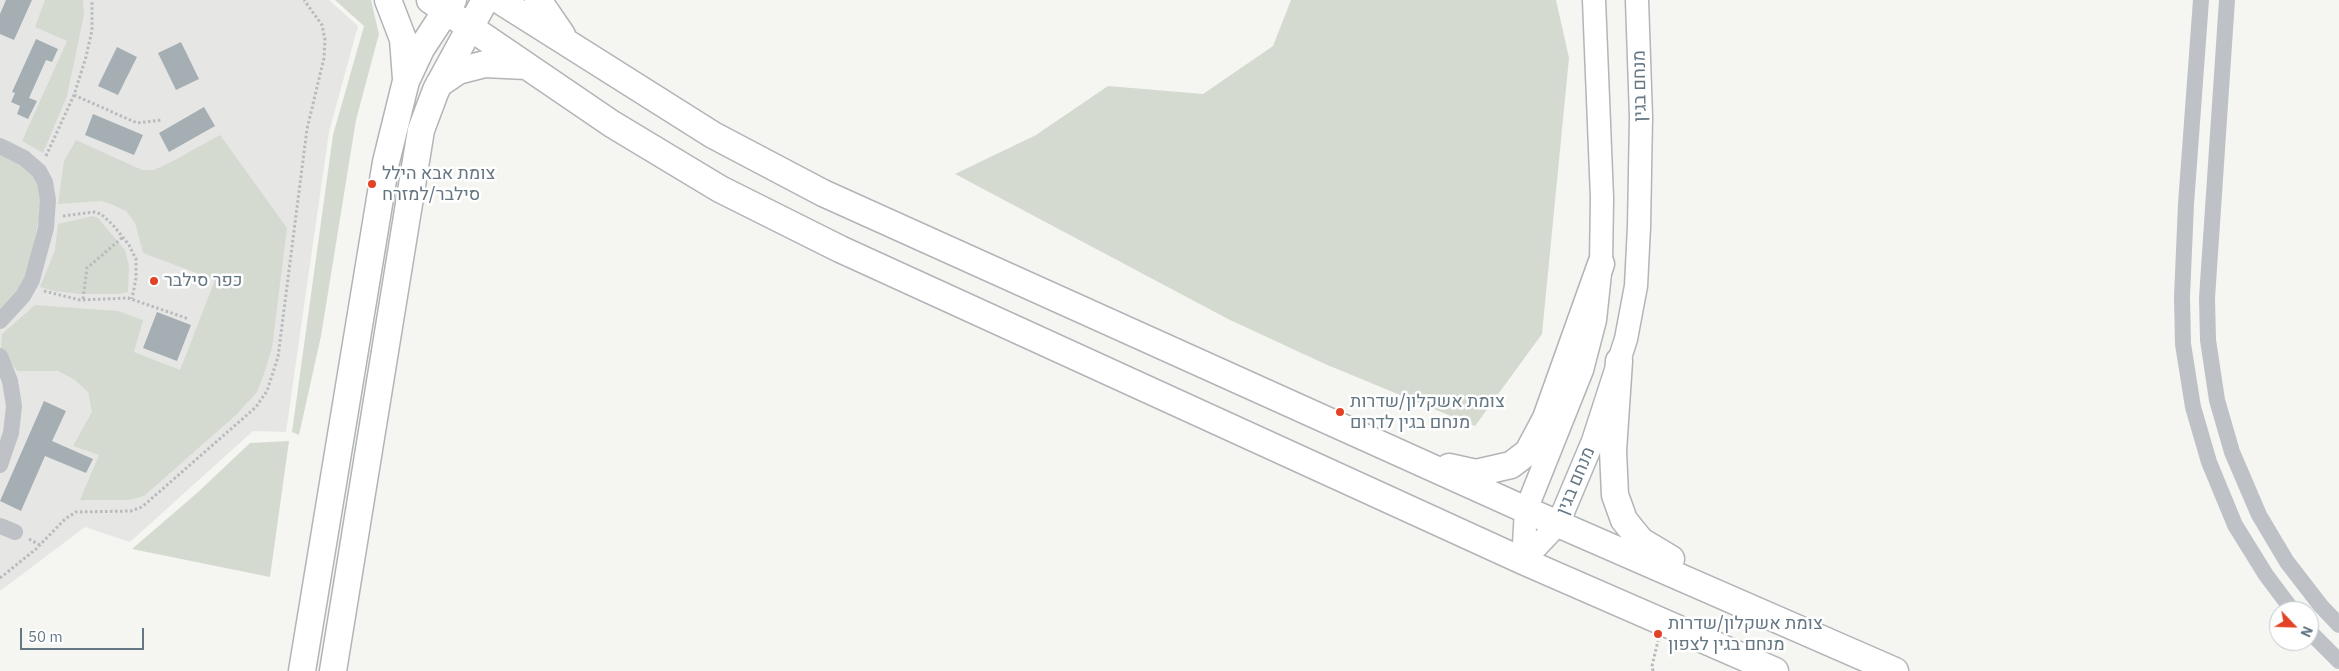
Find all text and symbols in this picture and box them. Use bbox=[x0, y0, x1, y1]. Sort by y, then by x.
street label: מנחם בגין bbox=[1629, 50, 1651, 122]
place label: צומת אבא הילל סילבר/למזרח bbox=[382, 163, 495, 205]
marker: צומת אבא הילל סילבר/למזרח bbox=[366, 178, 378, 190]
place label: כפר סילבר bbox=[164, 270, 243, 292]
marker: כפר סילבר bbox=[148, 275, 160, 287]
place label: צומת אשקלון/שדרות מנחם בגין לדרום bbox=[1350, 391, 1505, 434]
marker: צומת אשקלון/שדרות מנחם בגין לדרום bbox=[1334, 406, 1346, 418]
street label: מנחם בגין bbox=[1552, 444, 1600, 518]
north arrow bbox=[2269, 601, 2319, 651]
place label: צומת אשקלון/שדרות מנחם בגין לצפון bbox=[1668, 613, 1823, 656]
scale bar bbox=[22, 618, 146, 650]
text: N bbox=[2297, 623, 2317, 640]
text: 50 m bbox=[28, 627, 63, 646]
marker: צומת אשקלון/שדרות מנחם בגין לצפון bbox=[1652, 628, 1664, 640]

